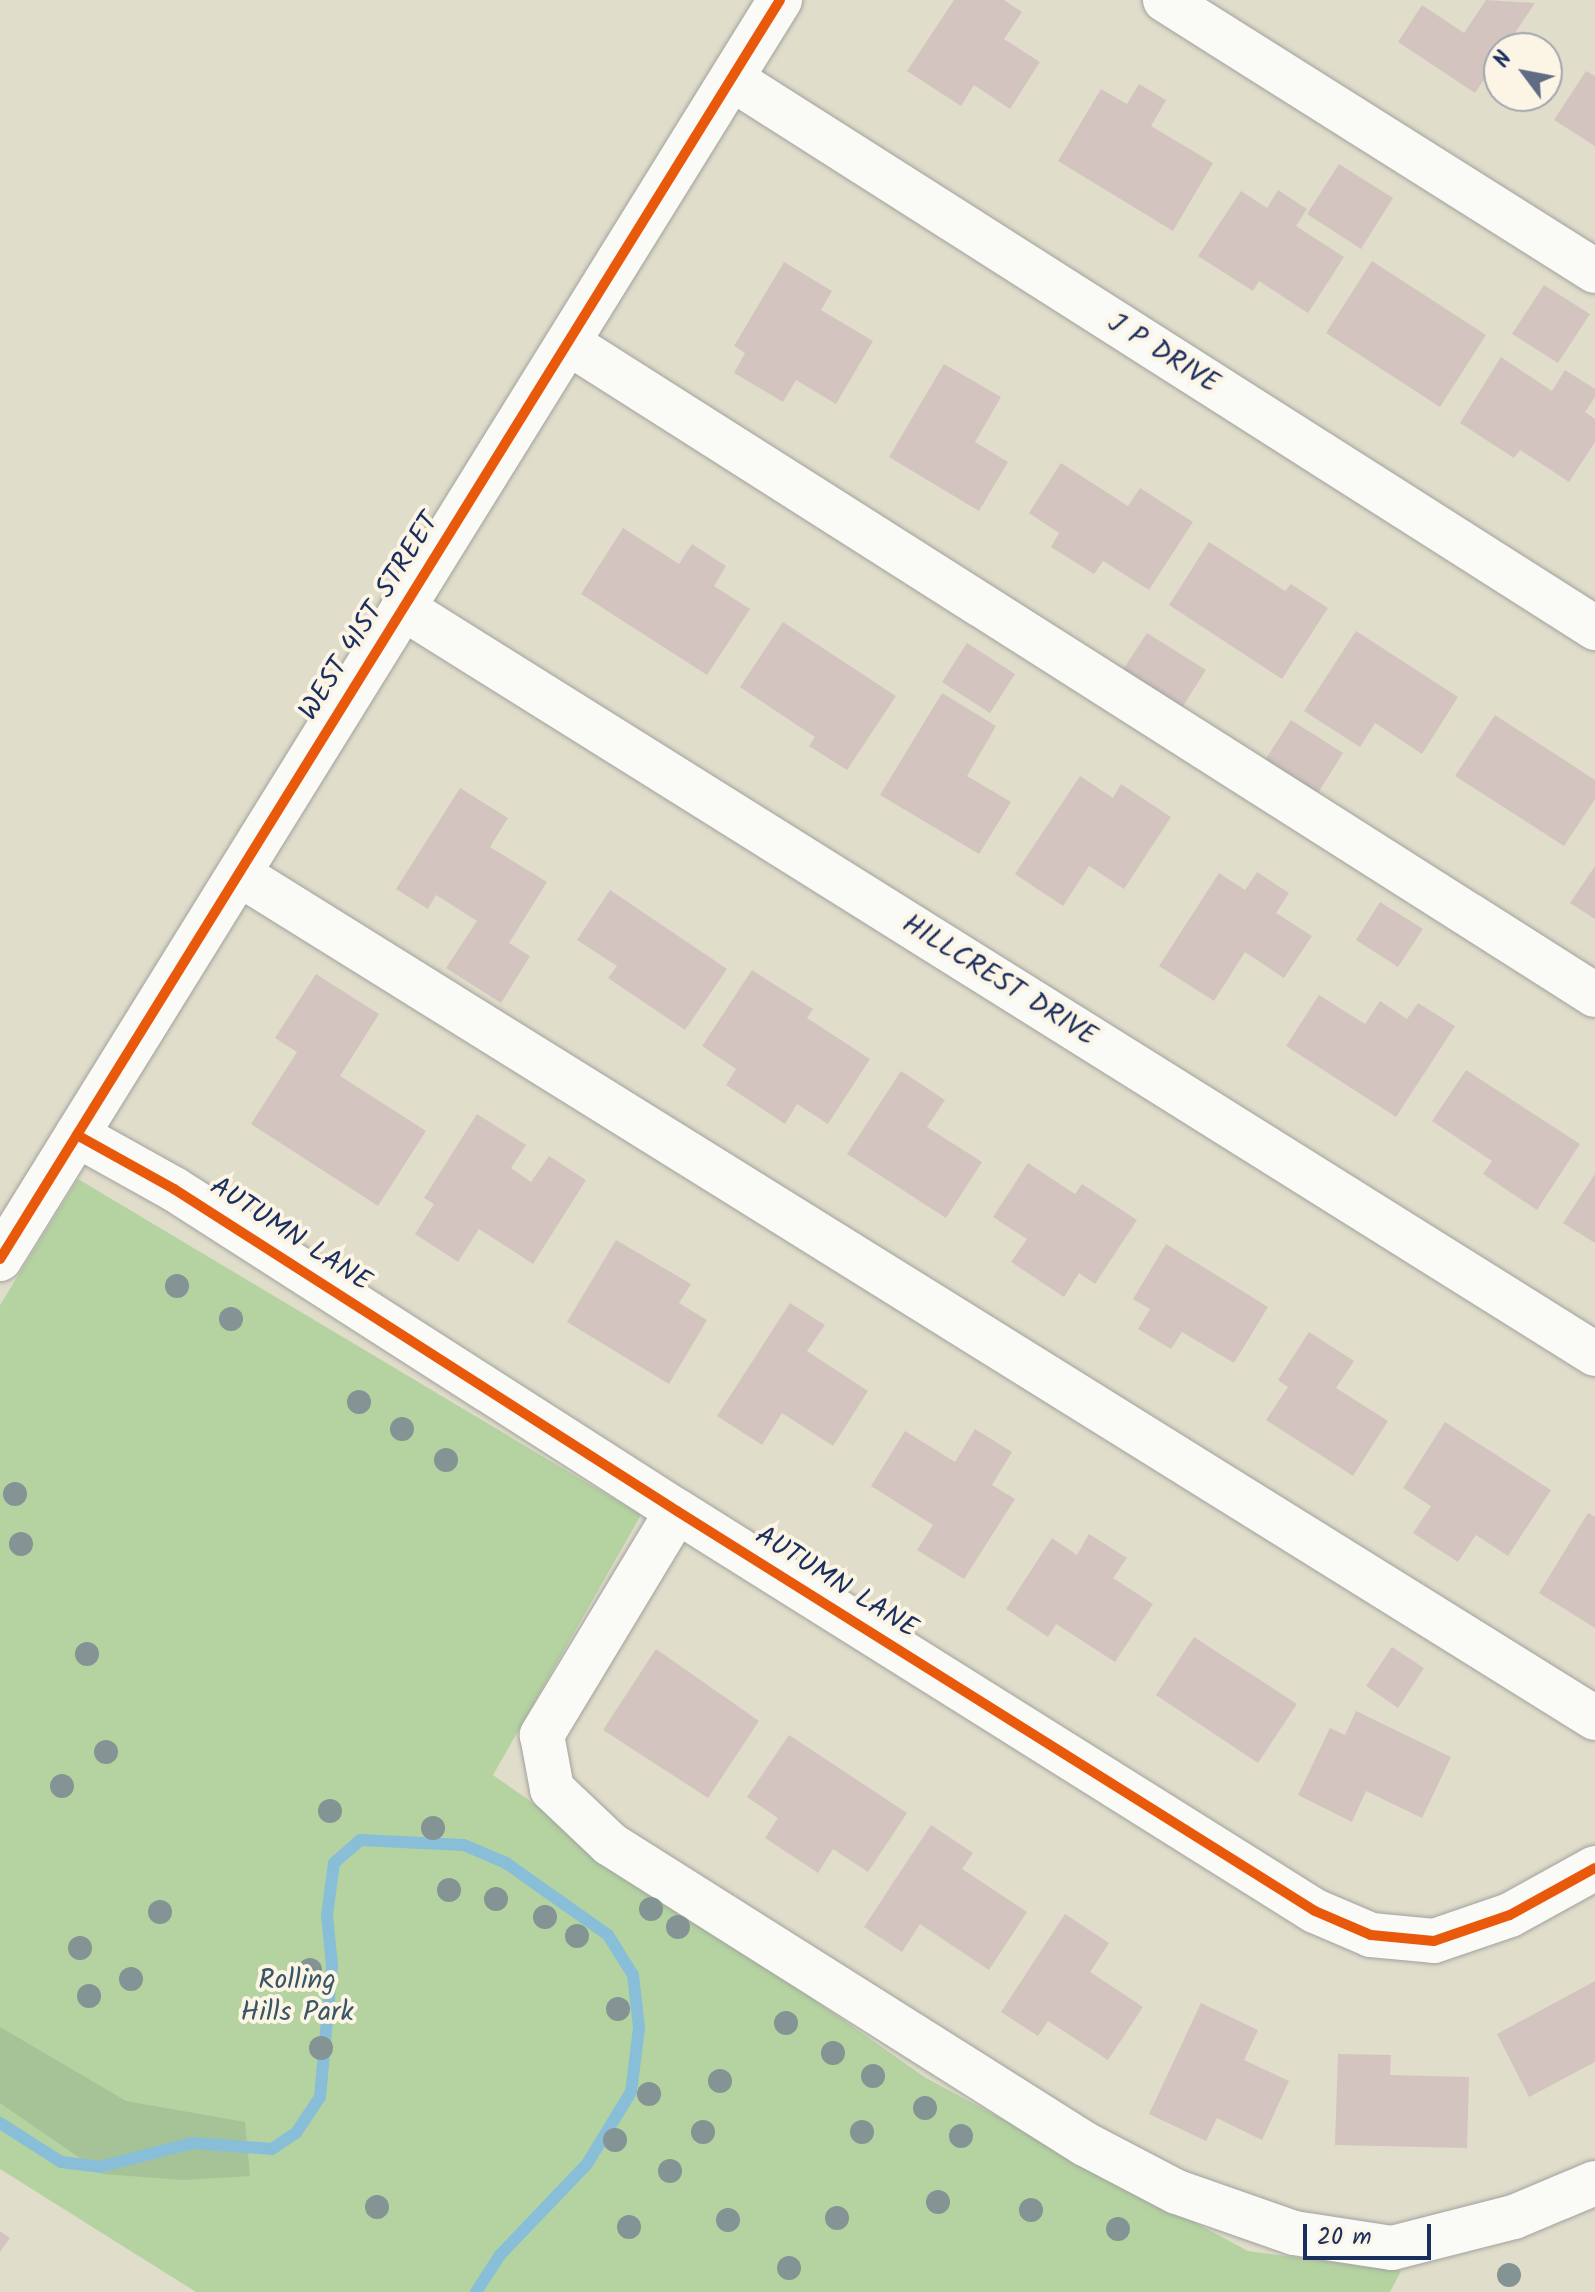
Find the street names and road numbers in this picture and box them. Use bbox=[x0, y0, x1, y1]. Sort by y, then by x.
street label: J P DRIVE bbox=[1101, 307, 1225, 401]
street label: WEST 41ST STREET bbox=[293, 507, 447, 727]
street label: HILLCREST DRIVE bbox=[896, 908, 1102, 1054]
street label: AUTUMN LANE bbox=[203, 1170, 377, 1300]
street label: AUTUMN LANE bbox=[748, 1520, 924, 1646]

